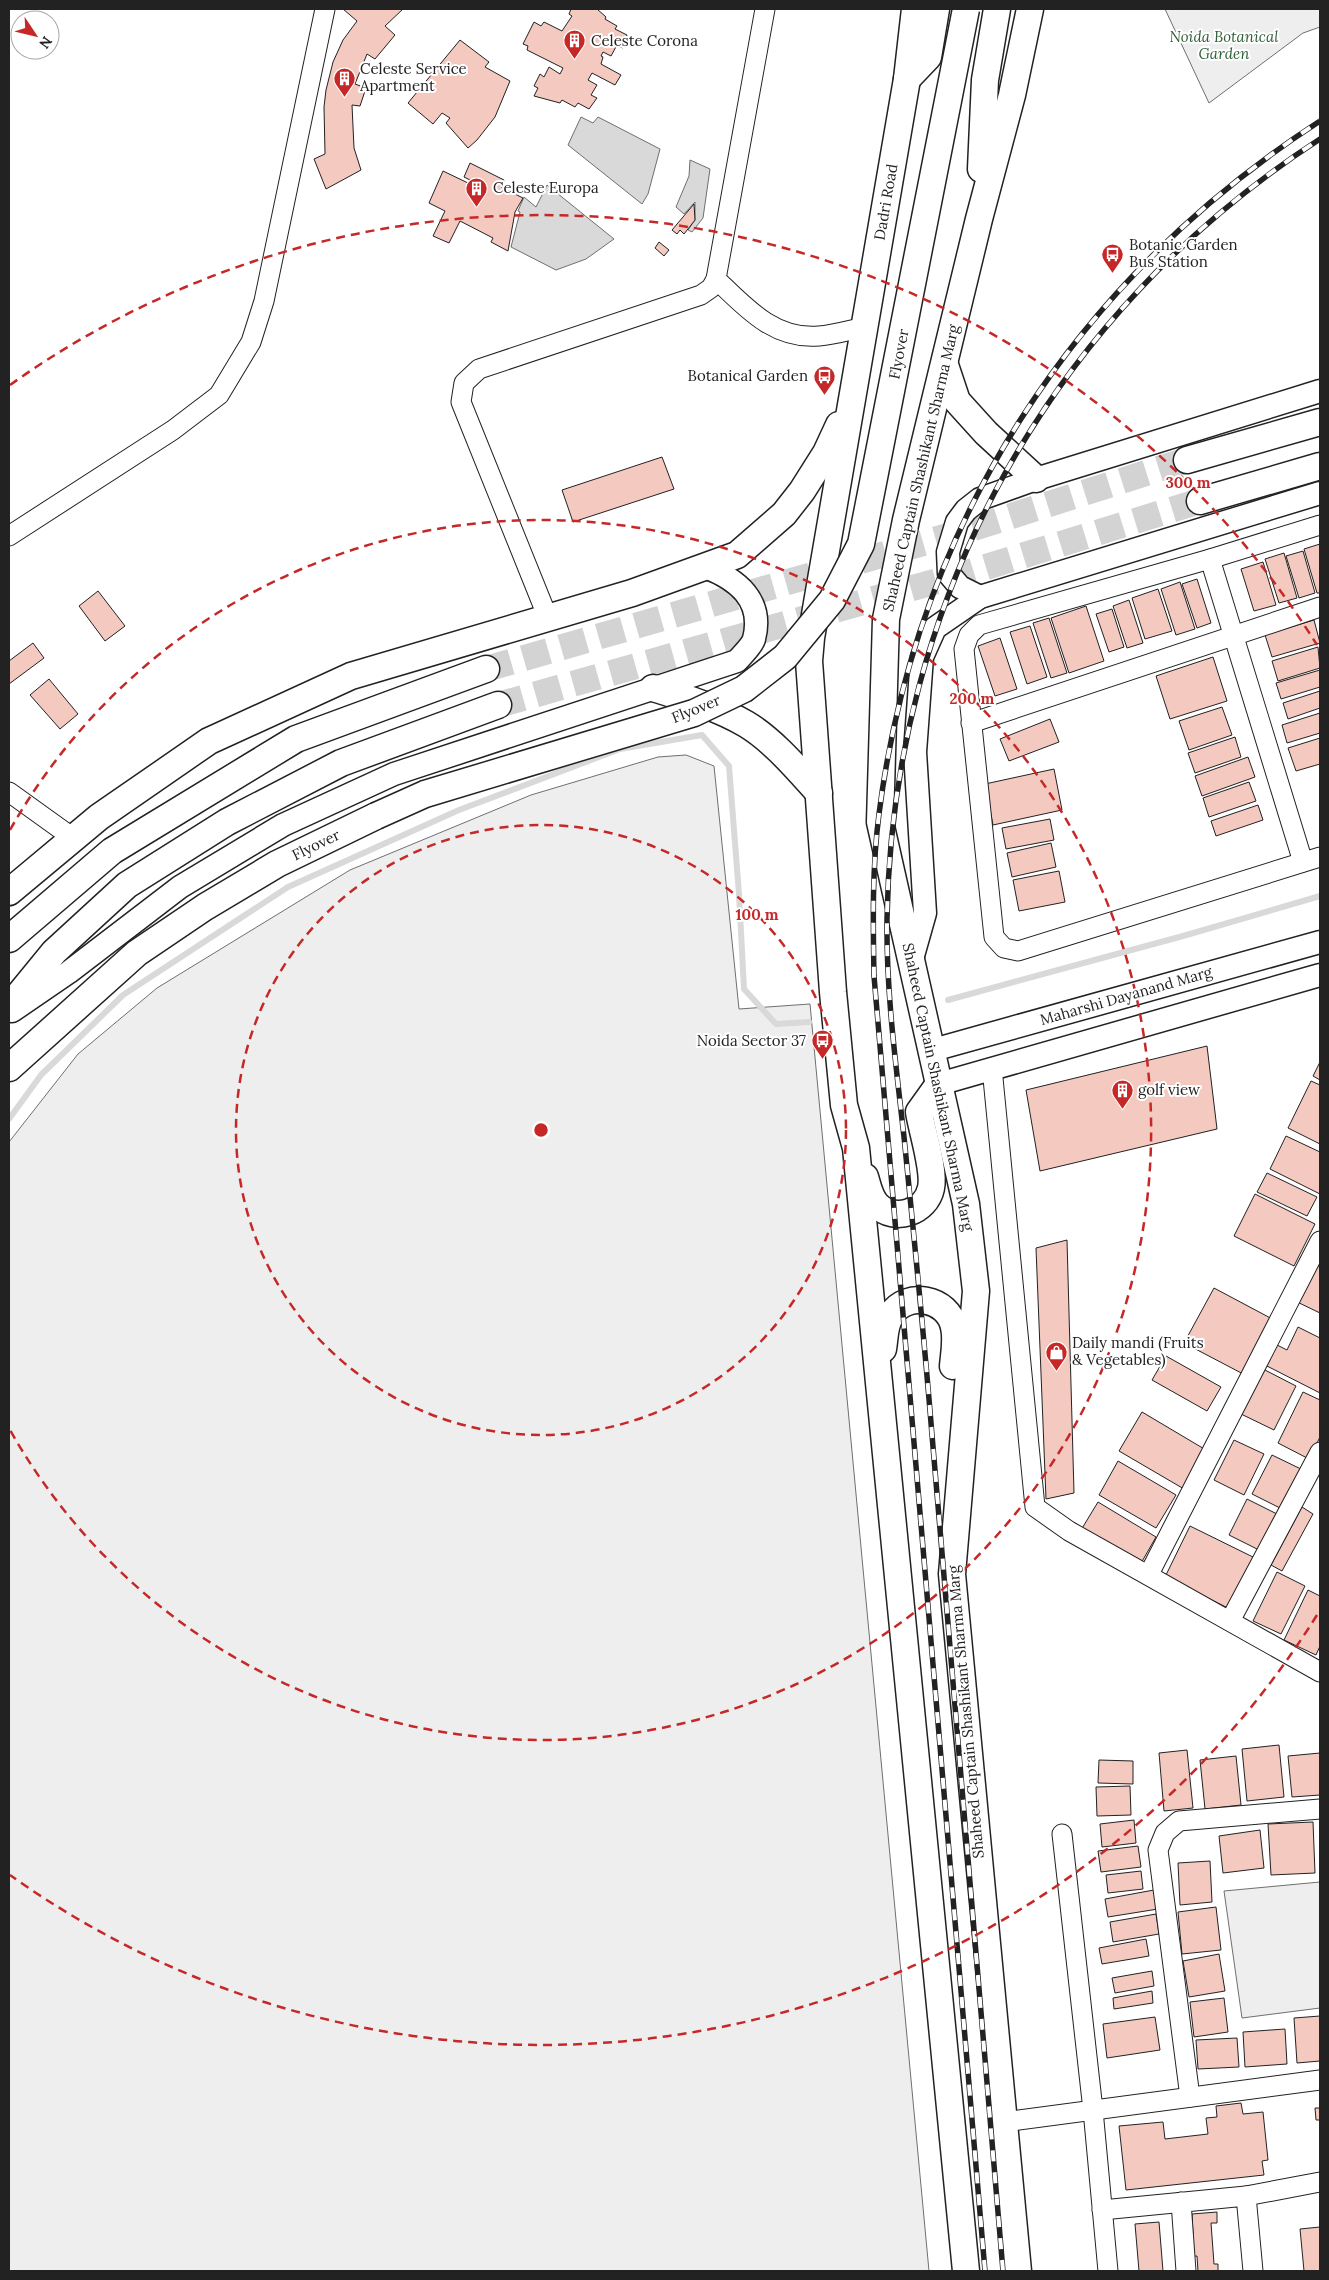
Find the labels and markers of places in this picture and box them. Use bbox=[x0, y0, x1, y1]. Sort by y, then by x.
building icon: Celeste Corona bbox=[563, 29, 587, 60]
place label: Celeste Corona bbox=[591, 31, 698, 50]
place label: Celeste Service Apartment bbox=[359, 59, 467, 95]
building icon: Celeste Service Apartment bbox=[332, 66, 356, 97]
building icon: Celeste Europa bbox=[465, 176, 489, 207]
place label: Celeste Europa bbox=[493, 178, 599, 197]
place label: Botanic Garden Bus Station bbox=[1129, 235, 1238, 271]
bus stop icon: Botanic Garden Bus Station bbox=[1101, 242, 1125, 273]
bus stop icon: Botanical Garden bbox=[812, 364, 836, 395]
place label: Botanical Garden bbox=[688, 366, 808, 385]
bus stop icon: Noida Sector 37 bbox=[810, 1029, 834, 1060]
place label: Noida Sector 37 bbox=[697, 1031, 806, 1050]
building icon: golf view bbox=[1110, 1078, 1134, 1109]
place label: golf view bbox=[1138, 1080, 1200, 1099]
centre of rings bbox=[532, 1121, 550, 1139]
place label: Daily mandi (Fruits & Vegetables) bbox=[1072, 1333, 1204, 1370]
shop icon: Daily mandi (Fruits & Vegetables) bbox=[1044, 1340, 1068, 1371]

